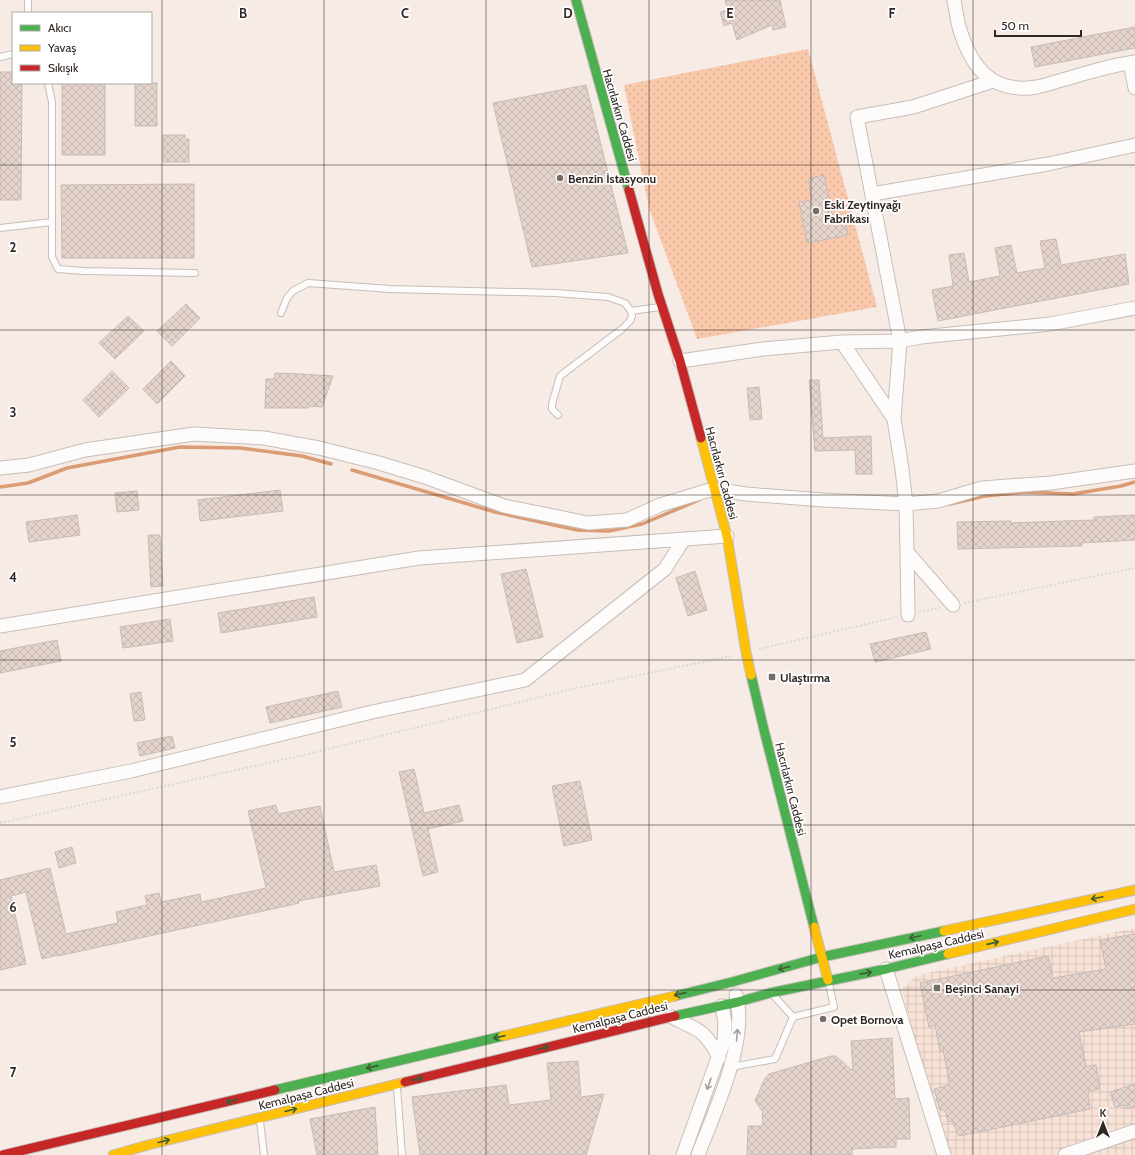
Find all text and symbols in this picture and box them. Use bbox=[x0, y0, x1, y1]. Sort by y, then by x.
text: B bbox=[239, 5, 247, 21]
text: C bbox=[401, 5, 409, 21]
text: D bbox=[563, 5, 573, 21]
text: E bbox=[726, 5, 734, 21]
text: F bbox=[889, 5, 896, 21]
legend bbox=[12, 12, 152, 84]
scale bar bbox=[995, 12, 1081, 38]
text: 50 m bbox=[1001, 18, 1029, 33]
text: Akıcı bbox=[48, 20, 71, 35]
text: Yavaş bbox=[47, 40, 76, 55]
text: Sıkışık bbox=[48, 60, 79, 75]
street label: Hacırlarkırı Caddesi bbox=[600, 67, 640, 163]
place label: Benzin İstasyonu bbox=[568, 171, 656, 186]
marker: Benzin İstasyonu bbox=[555, 173, 565, 183]
place label: Eski Zeytinyağı Fabrikası bbox=[824, 197, 901, 226]
marker: Eski Zeytinyağı Fabrikası bbox=[811, 206, 821, 216]
text: 2 bbox=[10, 239, 17, 255]
text: 3 bbox=[9, 404, 17, 420]
street label: Hacırlarkırı Caddesi bbox=[702, 425, 742, 521]
text: 4 bbox=[9, 569, 17, 585]
place label: Ulaştırma bbox=[780, 670, 830, 685]
marker: Ulaştırma bbox=[767, 672, 777, 682]
text: 5 bbox=[10, 734, 17, 750]
street label: Hacırlarkırı Caddesi bbox=[772, 741, 810, 837]
one-way arrow bbox=[1091, 895, 1104, 903]
text: 6 bbox=[9, 899, 17, 915]
street label: Kemalpaşa Caddesi bbox=[887, 926, 985, 962]
one-way arrow bbox=[909, 934, 922, 942]
one-way arrow bbox=[986, 939, 999, 947]
one-way arrow bbox=[778, 964, 791, 972]
one-way arrow bbox=[859, 968, 872, 976]
place label: Beşinci Sanayi bbox=[945, 981, 1019, 996]
marker: Beşinci Sanayi bbox=[932, 983, 942, 993]
one-way arrow bbox=[673, 991, 686, 999]
street label: Kemalpaşa Caddesi bbox=[571, 998, 669, 1036]
place label: Opet Bornova bbox=[831, 1012, 903, 1027]
marker: Opet Bornova bbox=[818, 1014, 828, 1024]
one-way arrow bbox=[734, 1029, 741, 1042]
one-way arrow bbox=[493, 1034, 506, 1042]
one-way arrow bbox=[536, 1044, 549, 1052]
text: 7 bbox=[10, 1064, 17, 1080]
one-way arrow bbox=[366, 1064, 379, 1072]
street label: Kemalpaşa Caddesi bbox=[257, 1075, 355, 1113]
one-way arrow bbox=[410, 1075, 423, 1083]
one-way arrow bbox=[705, 1077, 713, 1089]
one-way arrow bbox=[226, 1097, 239, 1105]
north arrow bbox=[1083, 1103, 1123, 1143]
one-way arrow bbox=[284, 1106, 297, 1114]
text: K bbox=[1100, 1106, 1107, 1120]
one-way arrow bbox=[158, 1137, 171, 1144]

